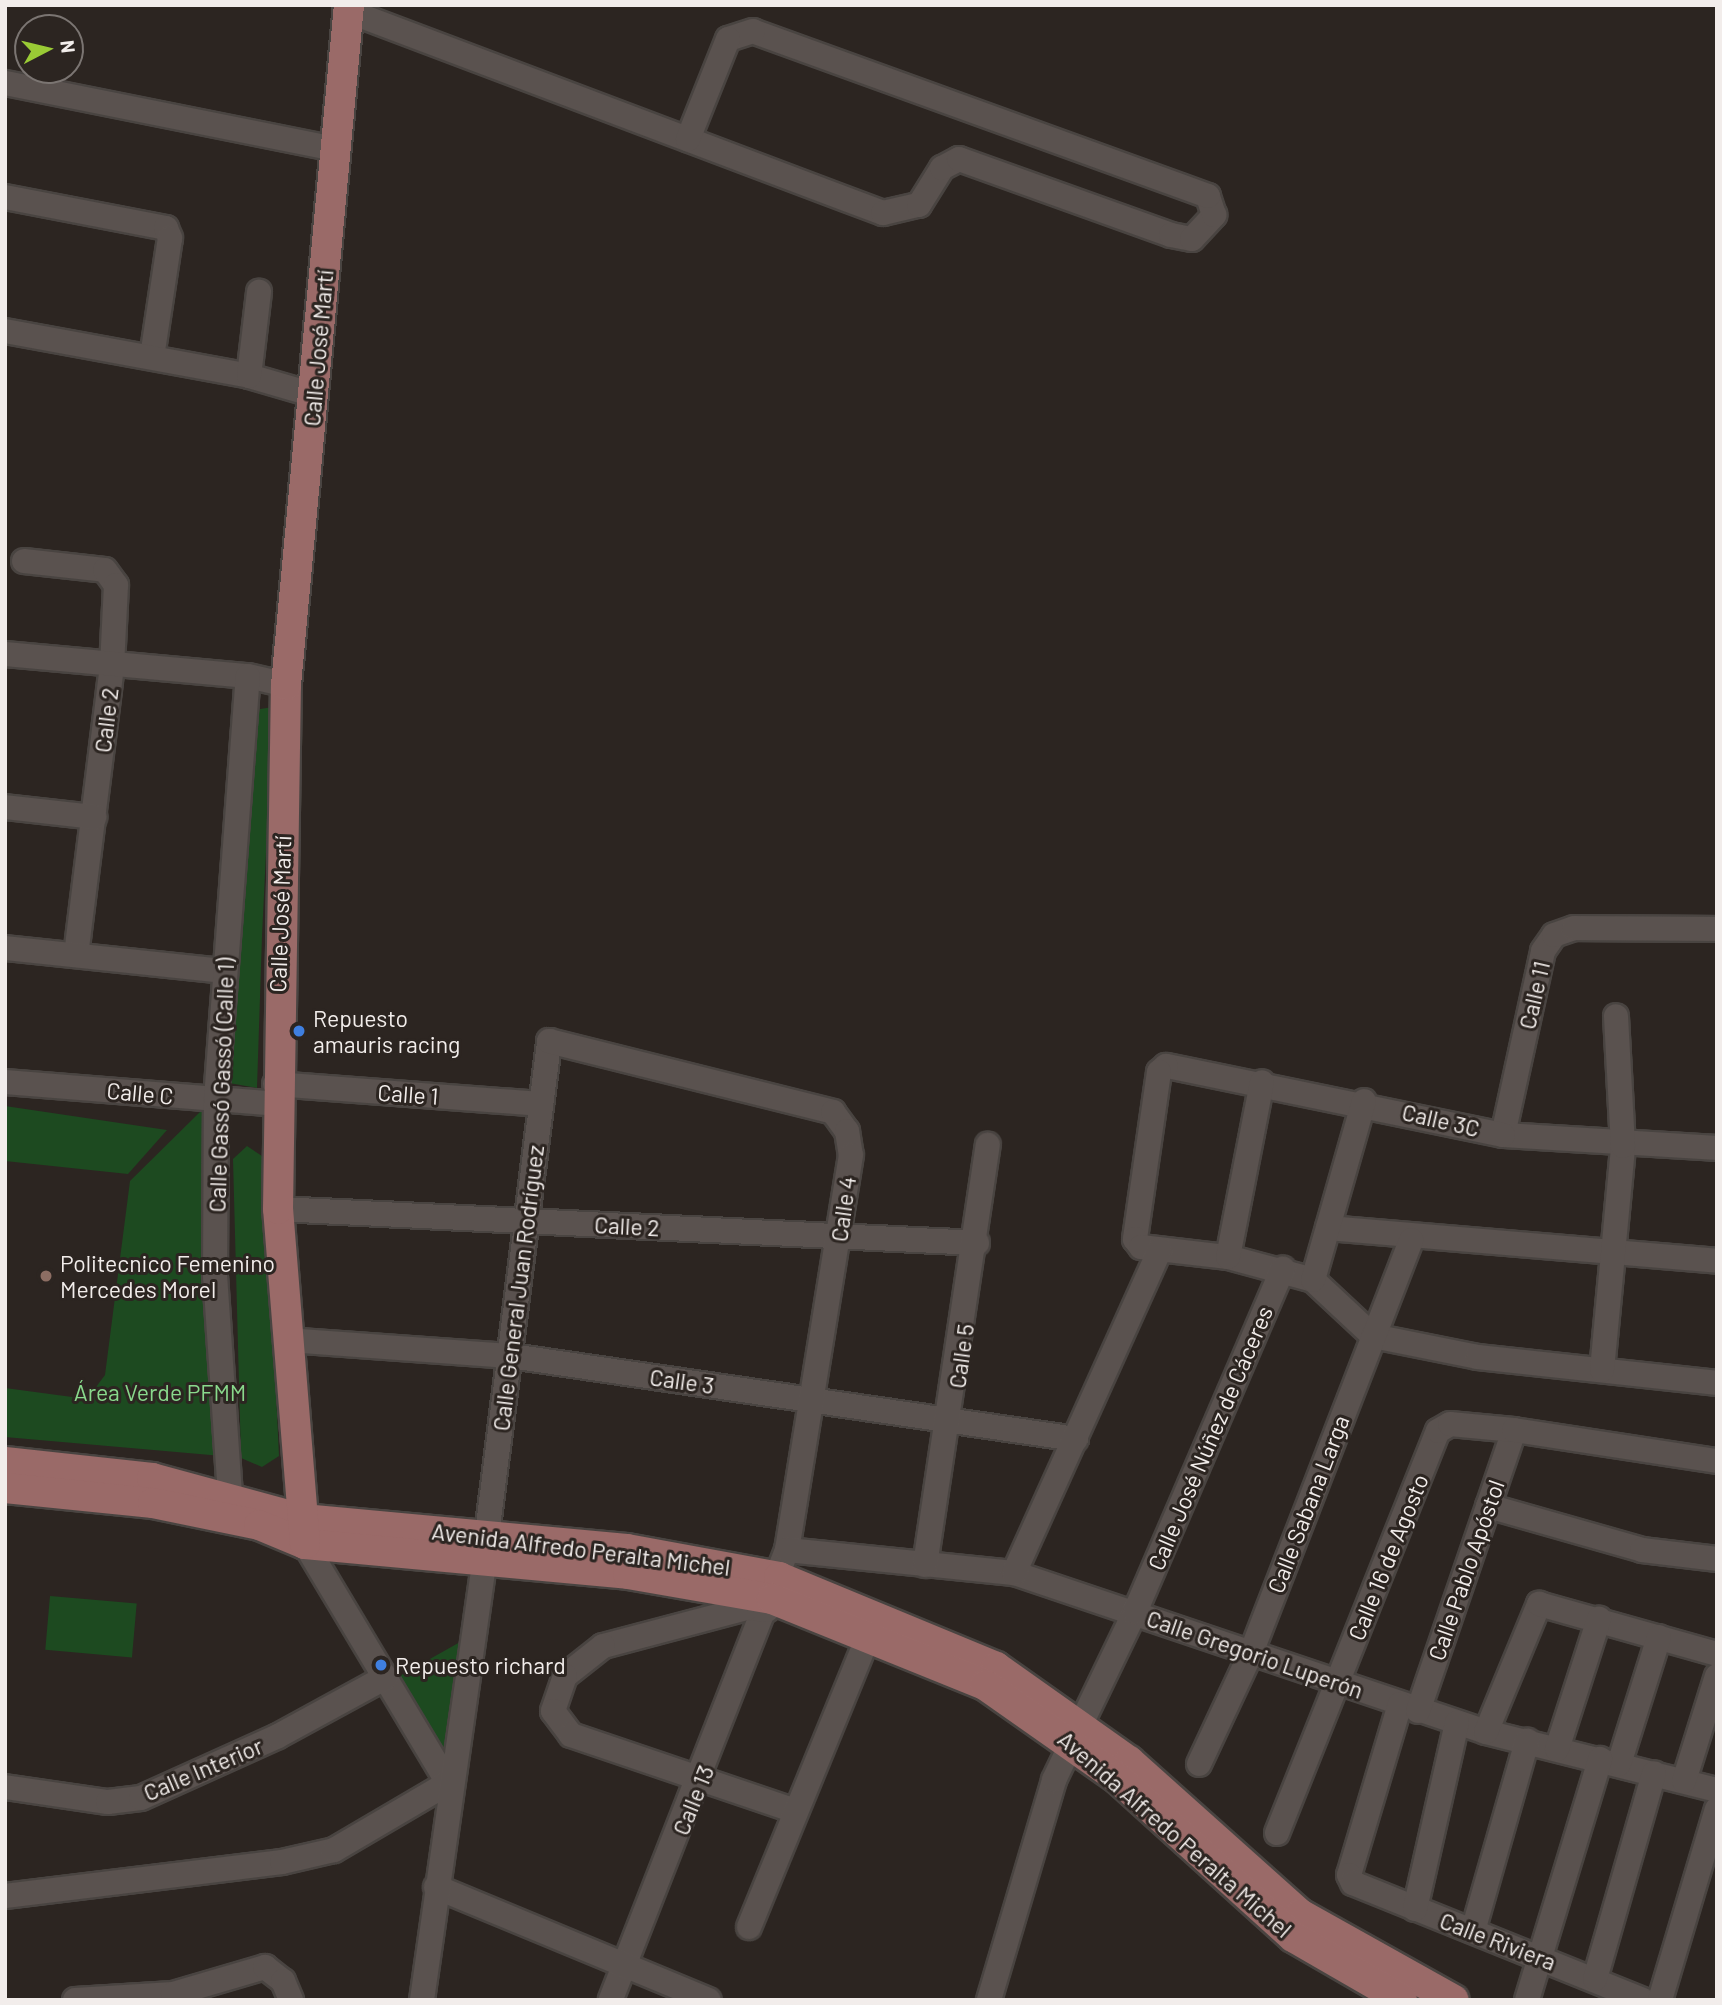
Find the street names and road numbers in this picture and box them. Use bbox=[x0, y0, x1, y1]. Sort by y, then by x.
street label: Calle José Martí bbox=[297, 269, 339, 427]
street label: Calle 2 bbox=[88, 686, 124, 754]
street label: Calle José Martí bbox=[263, 835, 297, 993]
street label: Calle Gassó Gassó (Calle 1) bbox=[203, 957, 239, 1213]
street label: Calle 11 bbox=[1513, 958, 1555, 1032]
street label: Calle C bbox=[105, 1076, 175, 1110]
street label: Calle 1 bbox=[377, 1078, 439, 1110]
street label: Calle 3C bbox=[1400, 1098, 1482, 1142]
street label: Calle General Juan Rodríguez bbox=[487, 1144, 549, 1432]
street label: Calle 4 bbox=[825, 1175, 861, 1243]
street label: Calle 2 bbox=[594, 1211, 660, 1241]
street label: Calle José Núñez de Cáceres bbox=[1142, 1302, 1278, 1574]
street label: Calle 5 bbox=[943, 1322, 979, 1390]
street label: Calle 3 bbox=[648, 1363, 716, 1399]
street label: Calle Sabana Larga bbox=[1261, 1411, 1355, 1597]
street label: Calle 16 de Agosto bbox=[1342, 1470, 1434, 1644]
street label: Calle Pablo Apóstol bbox=[1422, 1476, 1510, 1664]
street label: Avenida Alfredo Peralta Michel bbox=[430, 1517, 732, 1581]
street label: Calle Gregorio Luperón bbox=[1143, 1604, 1367, 1704]
street label: Avenida Alfredo Peralta Michel bbox=[1053, 1725, 1297, 1943]
street label: Calle Interior bbox=[139, 1732, 267, 1806]
street label: Calle 13 bbox=[667, 1761, 719, 1839]
street label: Calle Riviera bbox=[1436, 1906, 1560, 1976]

